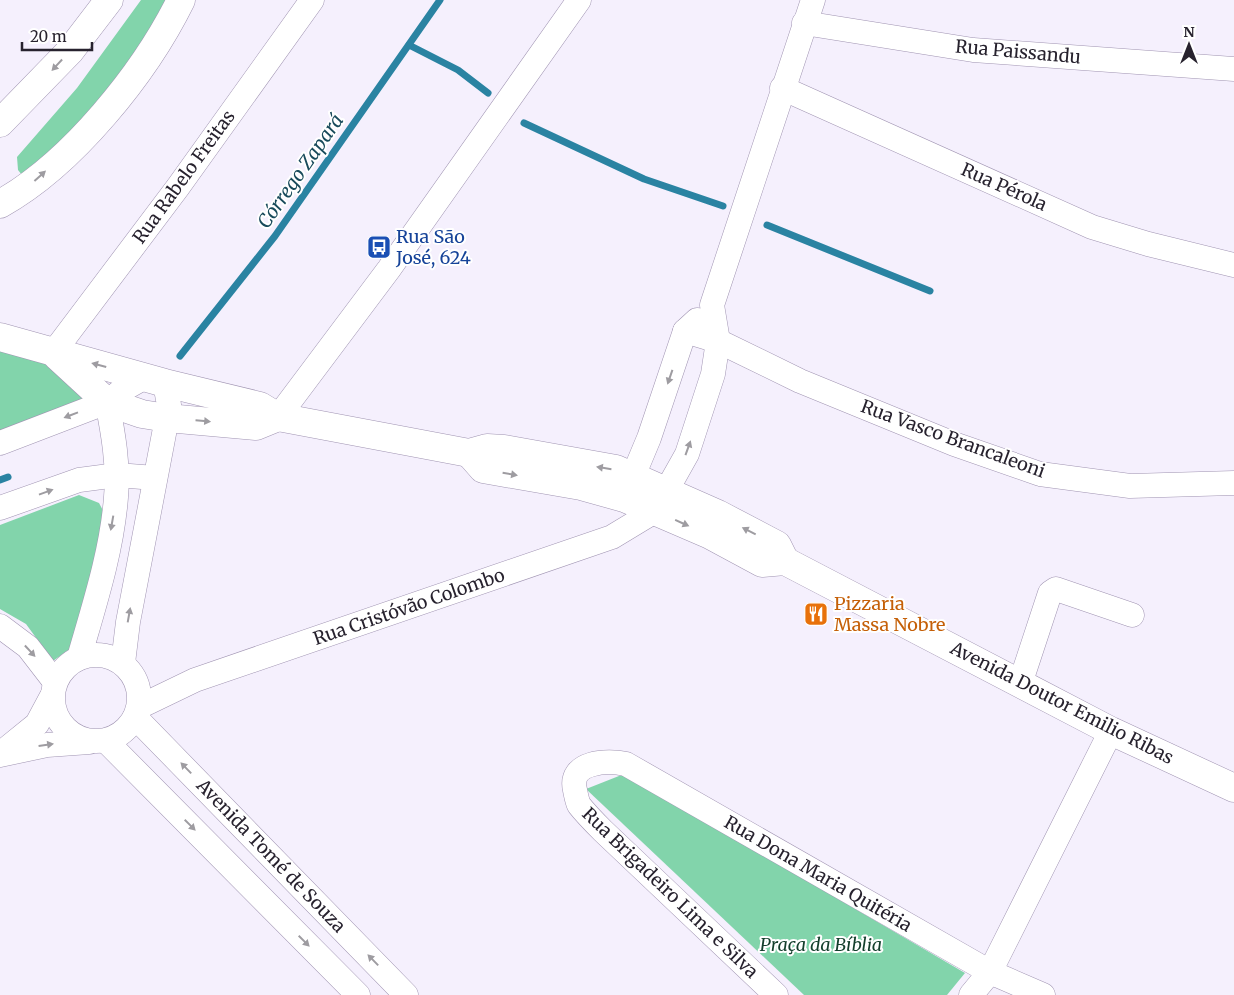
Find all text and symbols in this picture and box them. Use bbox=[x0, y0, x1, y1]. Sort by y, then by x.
scale bar bbox=[22, 20, 92, 52]
north arrow bbox=[1164, 20, 1214, 70]
text: N bbox=[1183, 23, 1195, 41]
text: 20 m bbox=[30, 27, 67, 46]
street label: Rua Paissandu bbox=[954, 35, 1082, 68]
one-way arrow bbox=[51, 59, 62, 72]
street label: Rua Rabelo Freitas bbox=[127, 105, 240, 248]
water label: Córrego Zapará bbox=[252, 109, 348, 233]
street label: Rua Pérola bbox=[958, 157, 1051, 216]
one-way arrow bbox=[34, 171, 47, 182]
place label: Rua São José, 624 bbox=[395, 225, 471, 269]
bus stop icon: Rua São José, 624 bbox=[366, 234, 392, 260]
one-way arrow bbox=[92, 361, 107, 369]
one-way arrow bbox=[666, 369, 673, 384]
street label: Rua Vasco Brancaleoni bbox=[858, 394, 1049, 483]
one-way arrow bbox=[64, 412, 78, 420]
one-way arrow bbox=[196, 418, 212, 426]
one-way arrow bbox=[684, 440, 692, 455]
one-way arrow bbox=[596, 463, 612, 471]
one-way arrow bbox=[502, 470, 518, 478]
one-way arrow bbox=[39, 488, 54, 496]
one-way arrow bbox=[107, 515, 115, 531]
one-way arrow bbox=[675, 519, 689, 527]
one-way arrow bbox=[742, 527, 757, 535]
street label: Rua Cristóvão Colombo bbox=[310, 563, 508, 650]
place label: Pizzaria Massa Nobre bbox=[834, 592, 946, 636]
restaurant icon: Pizzaria Massa Nobre bbox=[803, 601, 829, 627]
one-way arrow bbox=[125, 607, 133, 623]
street label: Avenida Doutor Emilio Ribas bbox=[946, 636, 1178, 769]
one-way arrow bbox=[25, 644, 36, 657]
one-way arrow bbox=[38, 741, 54, 749]
one-way arrow bbox=[180, 763, 192, 775]
street label: Avenida Tomé de Souza bbox=[191, 773, 351, 938]
street label: Rua Brigadeiro Lima e Silva bbox=[577, 802, 763, 983]
street label: Rua Dona Maria Quitéria bbox=[720, 810, 916, 937]
one-way arrow bbox=[183, 819, 195, 831]
park label: Praça da Bíblia bbox=[760, 933, 882, 956]
one-way arrow bbox=[298, 934, 310, 946]
one-way arrow bbox=[367, 954, 379, 966]

